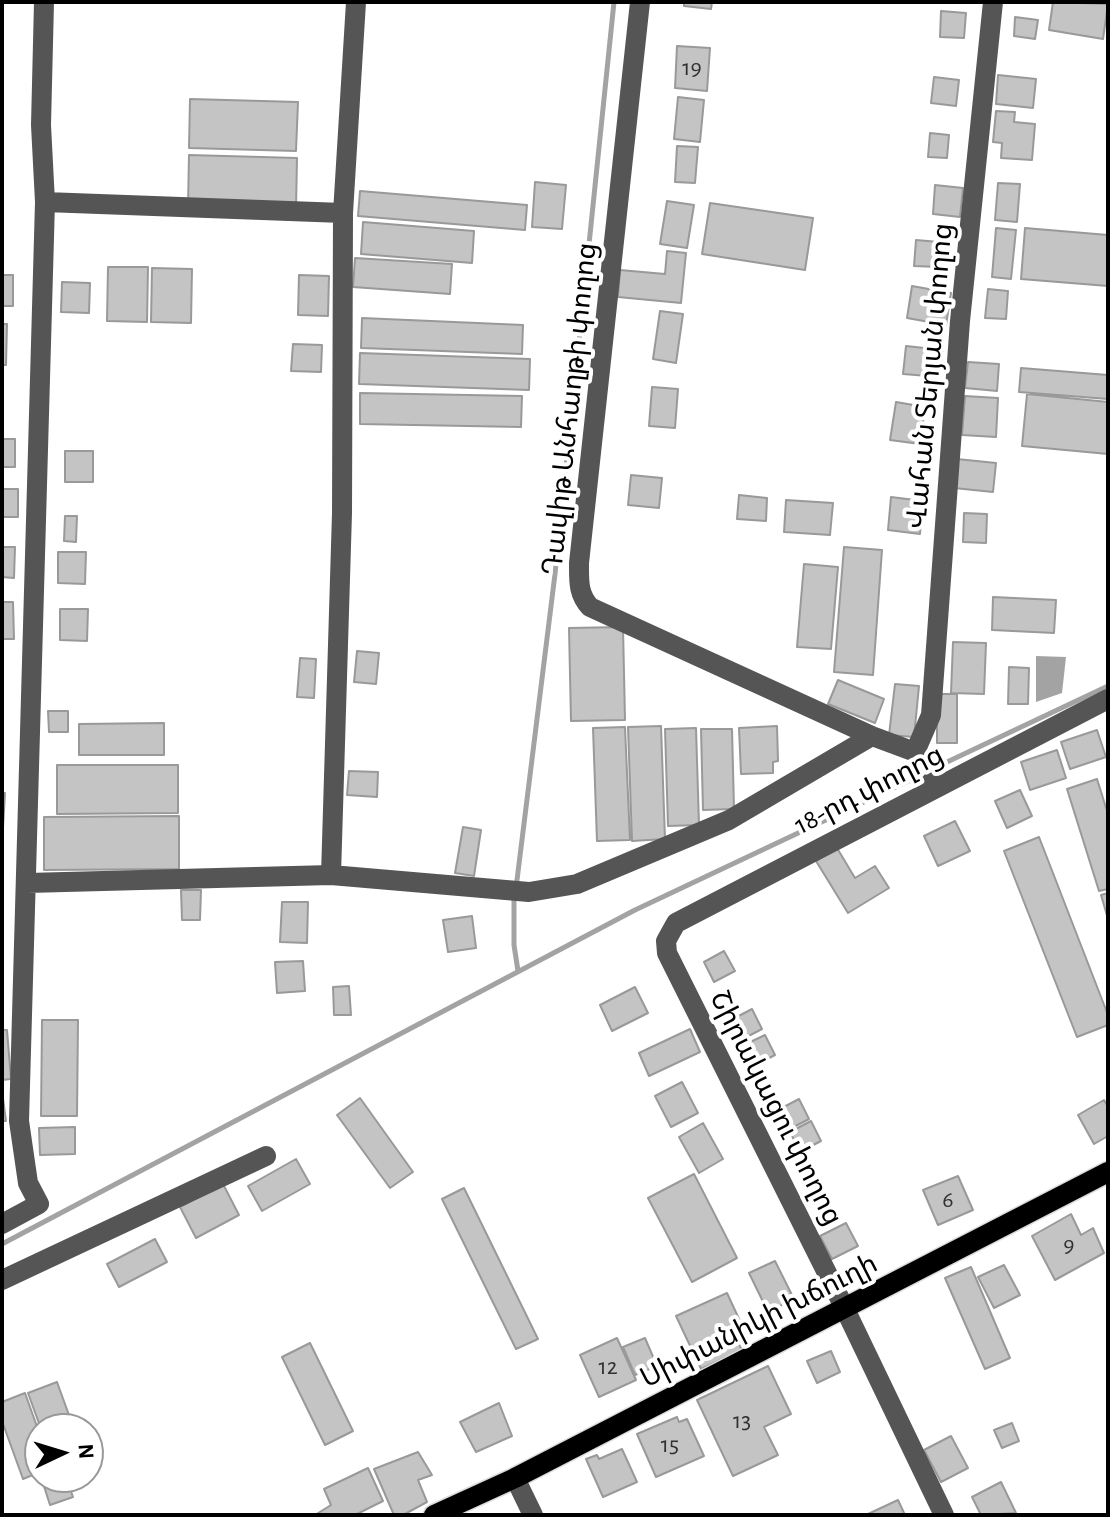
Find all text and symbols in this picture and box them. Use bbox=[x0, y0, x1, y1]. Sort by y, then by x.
house number: 19 bbox=[682, 54, 702, 82]
street label: Վահան Տերյան փողոց bbox=[900, 222, 960, 530]
street label: Դավիթ Անհաղթի փողոց bbox=[536, 241, 604, 577]
street label: 18-րդ փողոց bbox=[789, 738, 949, 842]
street label: Շիրակացու փողոց bbox=[702, 985, 850, 1231]
house number: 6 bbox=[942, 1186, 954, 1214]
house number: 9 bbox=[1063, 1231, 1075, 1259]
street label: Սիփանիկի խճուղի bbox=[635, 1247, 883, 1395]
house number: 12 bbox=[598, 1353, 618, 1381]
house number: 13 bbox=[733, 1407, 751, 1435]
north arrow bbox=[24, 1413, 104, 1493]
house number: 15 bbox=[661, 1431, 679, 1459]
text: N bbox=[74, 1443, 97, 1460]

